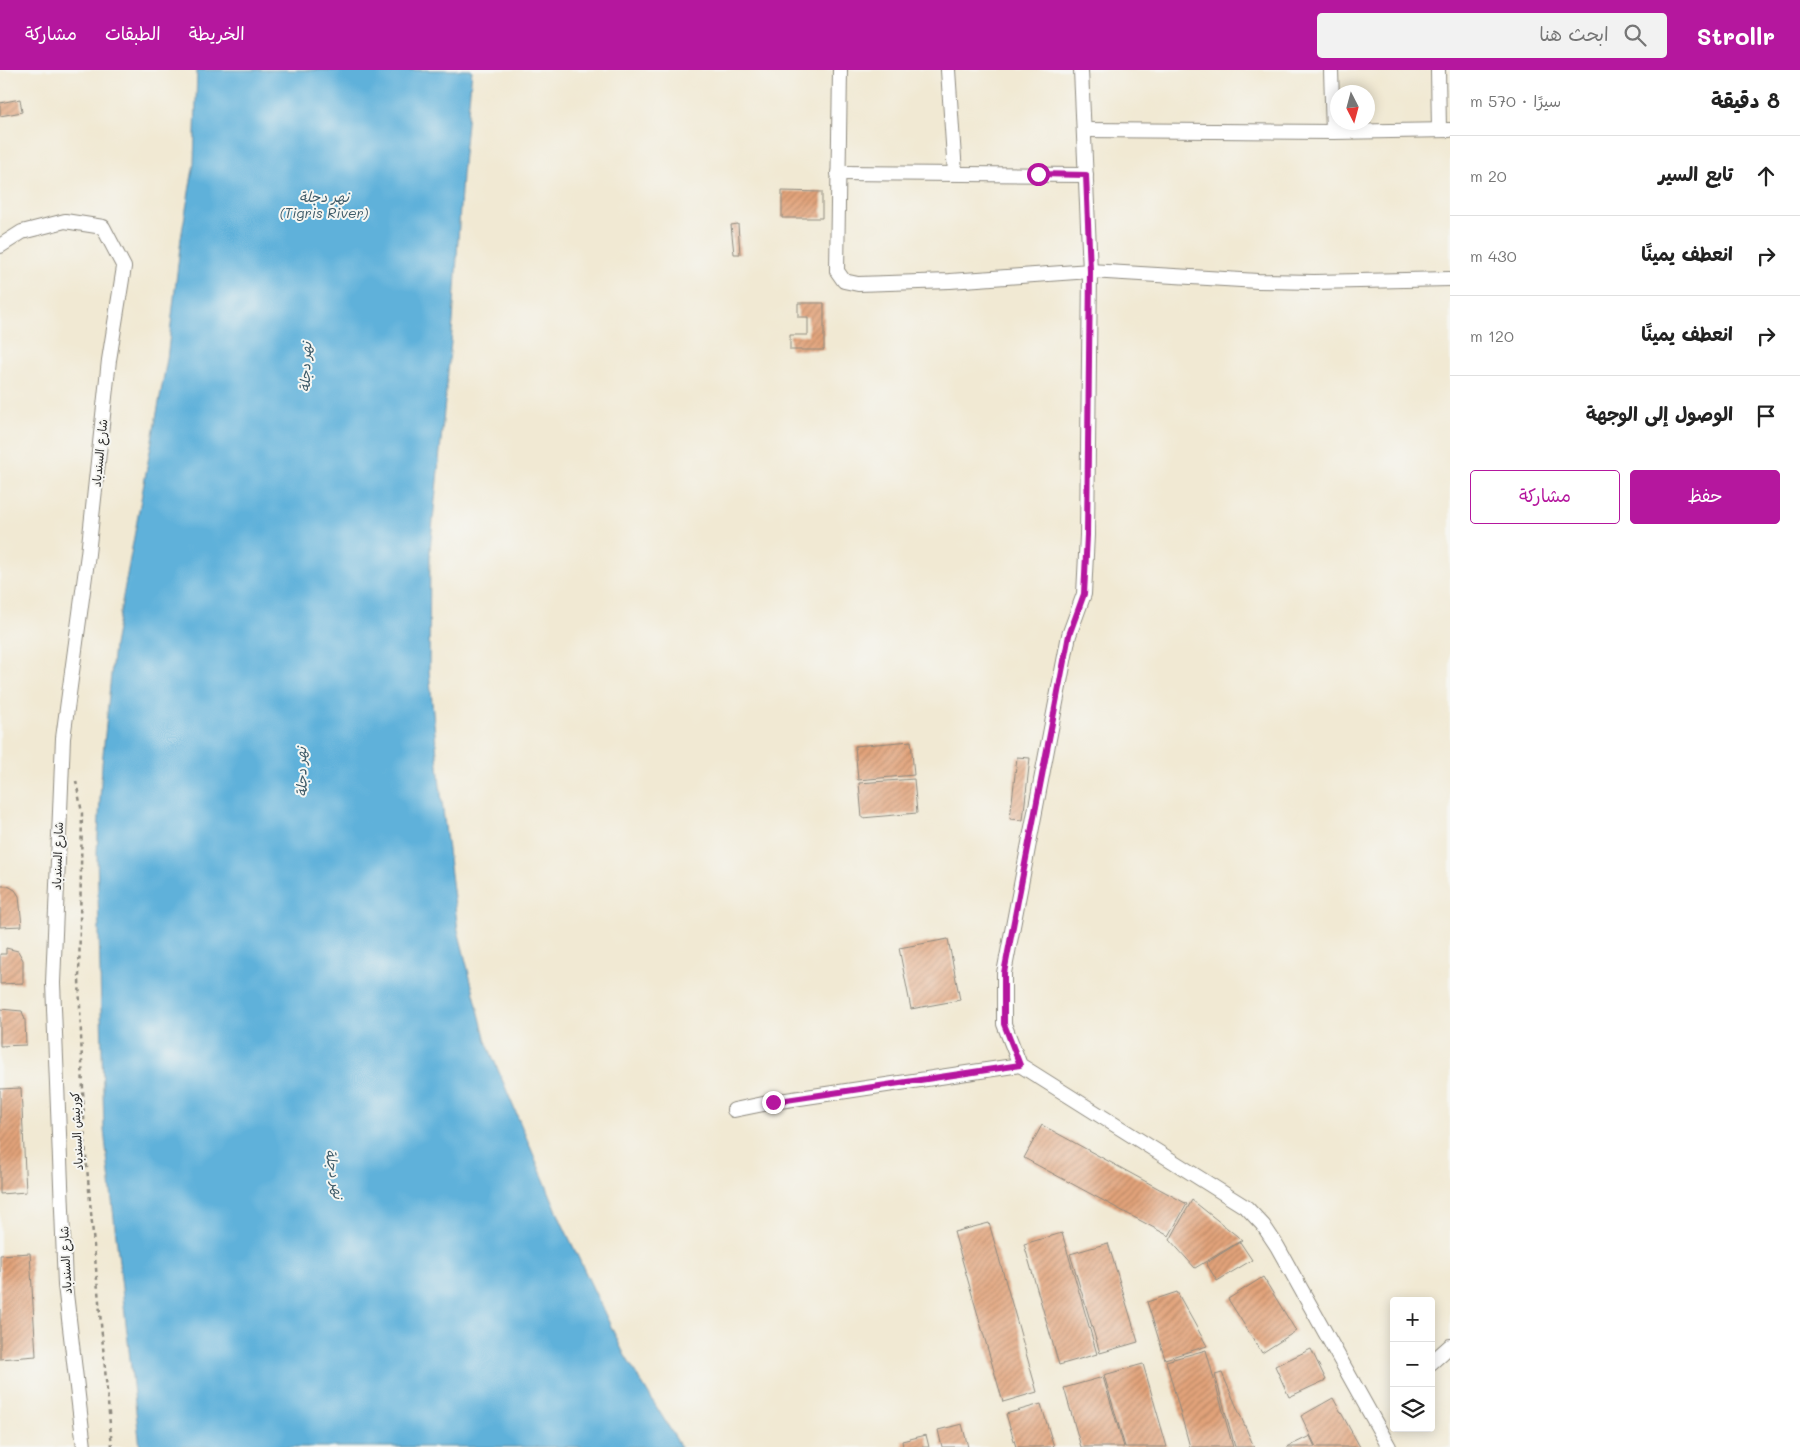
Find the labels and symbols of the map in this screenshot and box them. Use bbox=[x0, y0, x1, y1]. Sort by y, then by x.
north arrow bbox=[1330, 85, 1375, 130]
route start bbox=[1027, 163, 1050, 186]
water label: نهر دجلة (Tigris River) bbox=[280, 187, 369, 222]
water label: نهر دجلة bbox=[295, 340, 315, 392]
street label: شارع السندباد bbox=[87, 418, 113, 488]
water label: نهر دجلة bbox=[291, 745, 311, 797]
street label: شارع السندباد bbox=[48, 822, 68, 891]
street label: كورنيش السندباد bbox=[66, 1091, 87, 1171]
route end bbox=[762, 1091, 785, 1114]
water label: نهر دجلة bbox=[321, 1148, 349, 1202]
street label: شارع السندباد bbox=[55, 1225, 77, 1295]

